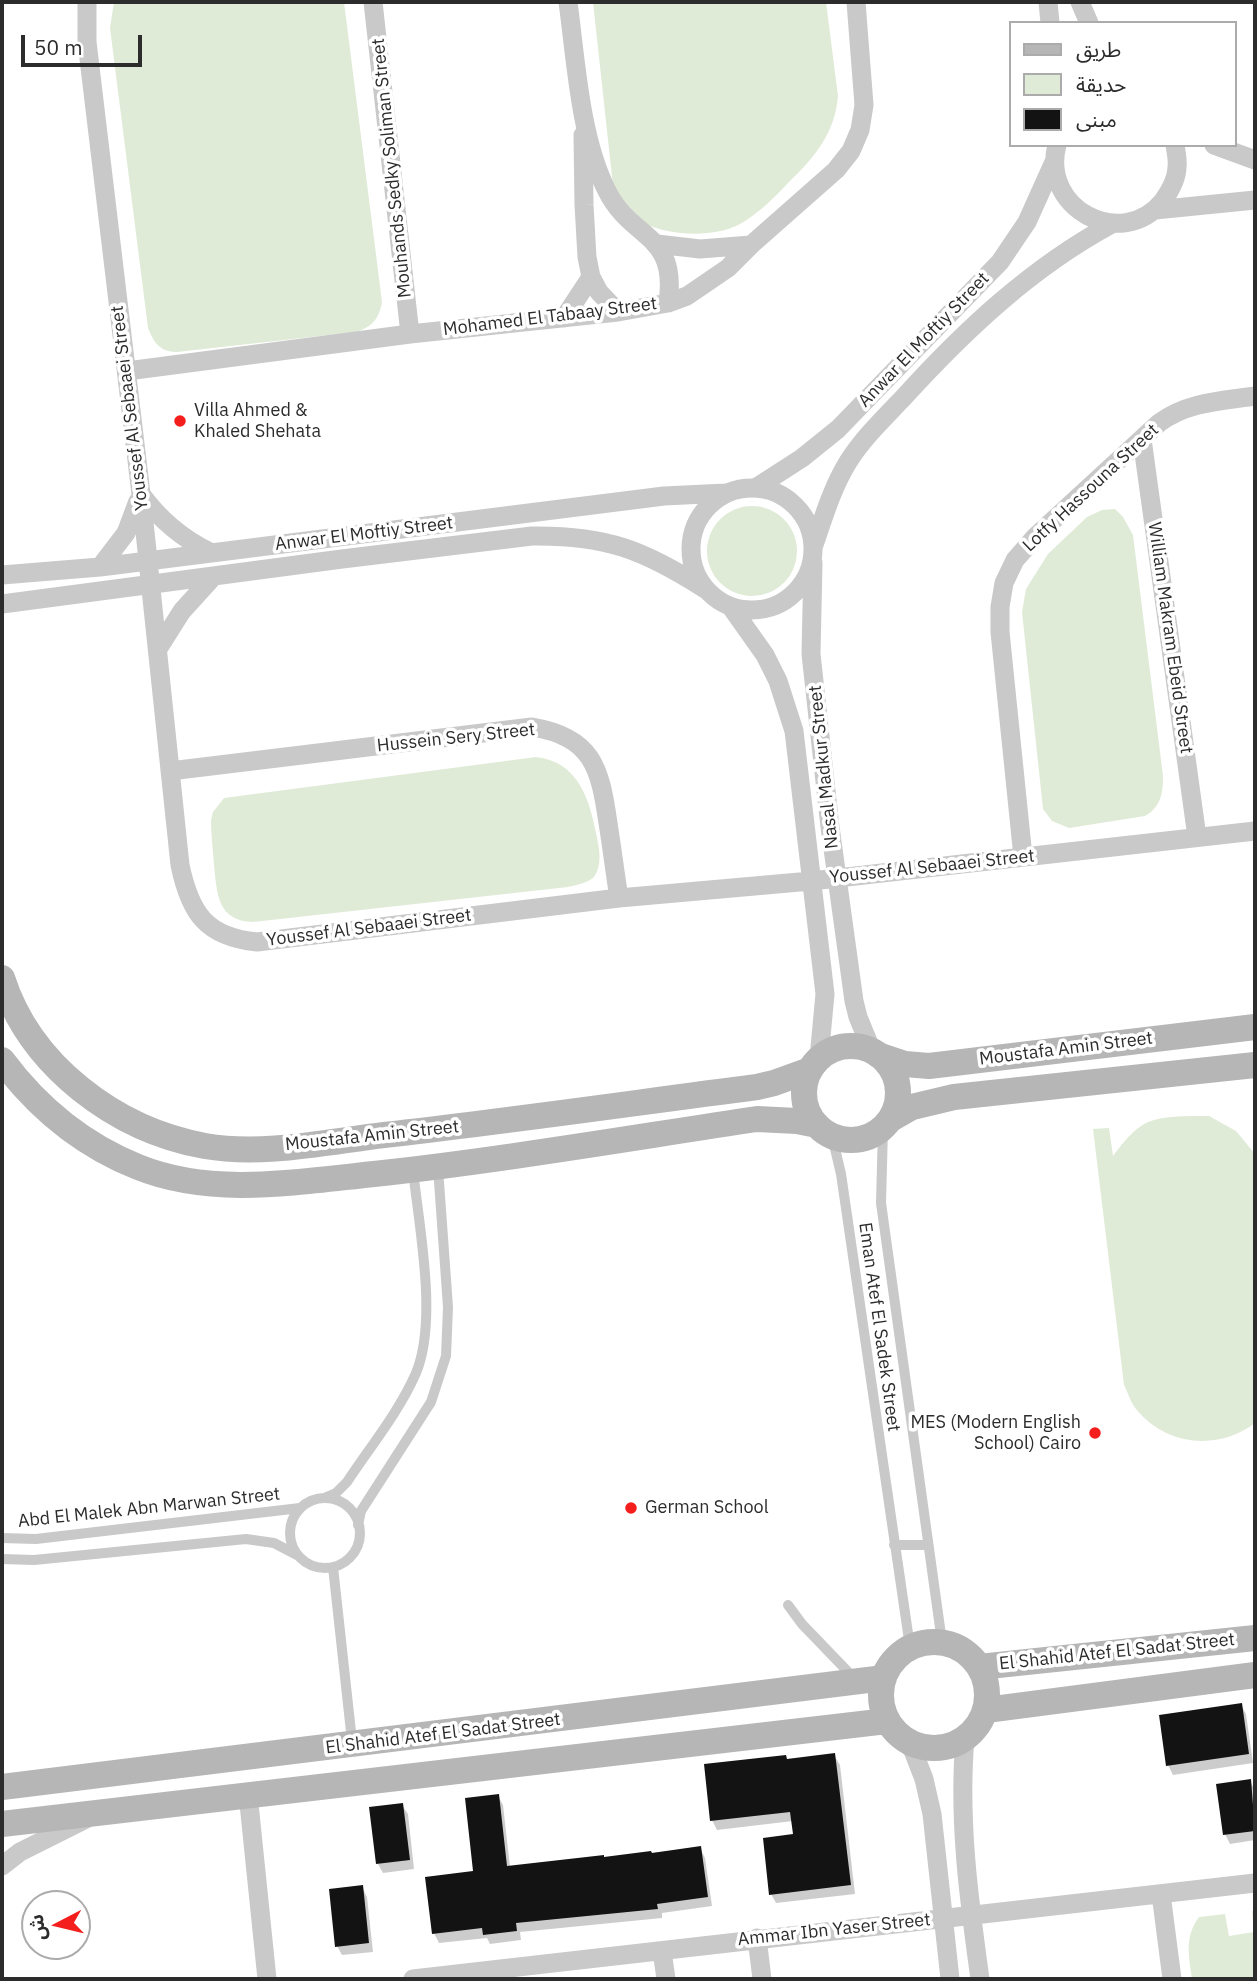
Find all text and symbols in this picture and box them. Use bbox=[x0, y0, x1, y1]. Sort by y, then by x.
scale bar bbox=[24, 21, 145, 65]
legend bbox=[1009, 21, 1236, 147]
text: 50 m bbox=[34, 33, 83, 61]
text: طريق bbox=[1076, 35, 1121, 63]
street label: Mouhands Sedky Soliman Street bbox=[368, 37, 416, 299]
text: حديقة bbox=[1076, 70, 1126, 98]
text: مبنى bbox=[1076, 105, 1117, 133]
street label: Anwar El Moftiy Street bbox=[854, 268, 994, 412]
street label: Mohamed El Tabaay Street bbox=[442, 293, 658, 341]
street label: Youssef Al Sebaaei Street bbox=[107, 304, 153, 512]
place label: Villa Ahmed & Khaled Shehata bbox=[194, 400, 321, 442]
marker: Villa Ahmed & Khaled Shehata bbox=[172, 413, 188, 429]
street label: Lotfy Hassouna Street bbox=[1019, 419, 1163, 557]
street label: Anwar El Moftiy Street bbox=[274, 512, 454, 556]
street label: William Makram Ebeid Street bbox=[1143, 521, 1197, 755]
street label: Nasal Madkur Street bbox=[805, 684, 843, 850]
street label: Hussein Sery Street bbox=[376, 719, 536, 757]
street label: Youssef Al Sebaaei Street bbox=[828, 845, 1036, 889]
street label: Youssef Al Sebaaei Street bbox=[265, 905, 473, 951]
street label: Moustafa Amin Street bbox=[978, 1028, 1154, 1070]
street label: Moustafa Amin Street bbox=[284, 1116, 460, 1156]
street label: Eman Atef El Sadek Street bbox=[854, 1221, 904, 1433]
place label: MES (Modern English School) Cairo bbox=[910, 1412, 1081, 1454]
marker: MES (Modern English School) Cairo bbox=[1087, 1425, 1103, 1441]
street label: Abd El Malek Abn Marwan Street bbox=[17, 1483, 281, 1533]
place label: German School bbox=[645, 1497, 769, 1519]
marker: German School bbox=[623, 1500, 639, 1516]
street label: El Shahid Atef El Sadat Street bbox=[998, 1629, 1236, 1675]
street label: El Shahid Atef El Sadat Street bbox=[324, 1709, 562, 1759]
north arrow bbox=[21, 1890, 91, 1960]
street label: Ammar Ibn Yaser Street bbox=[736, 1909, 932, 1951]
text: ش bbox=[24, 1913, 51, 1942]

